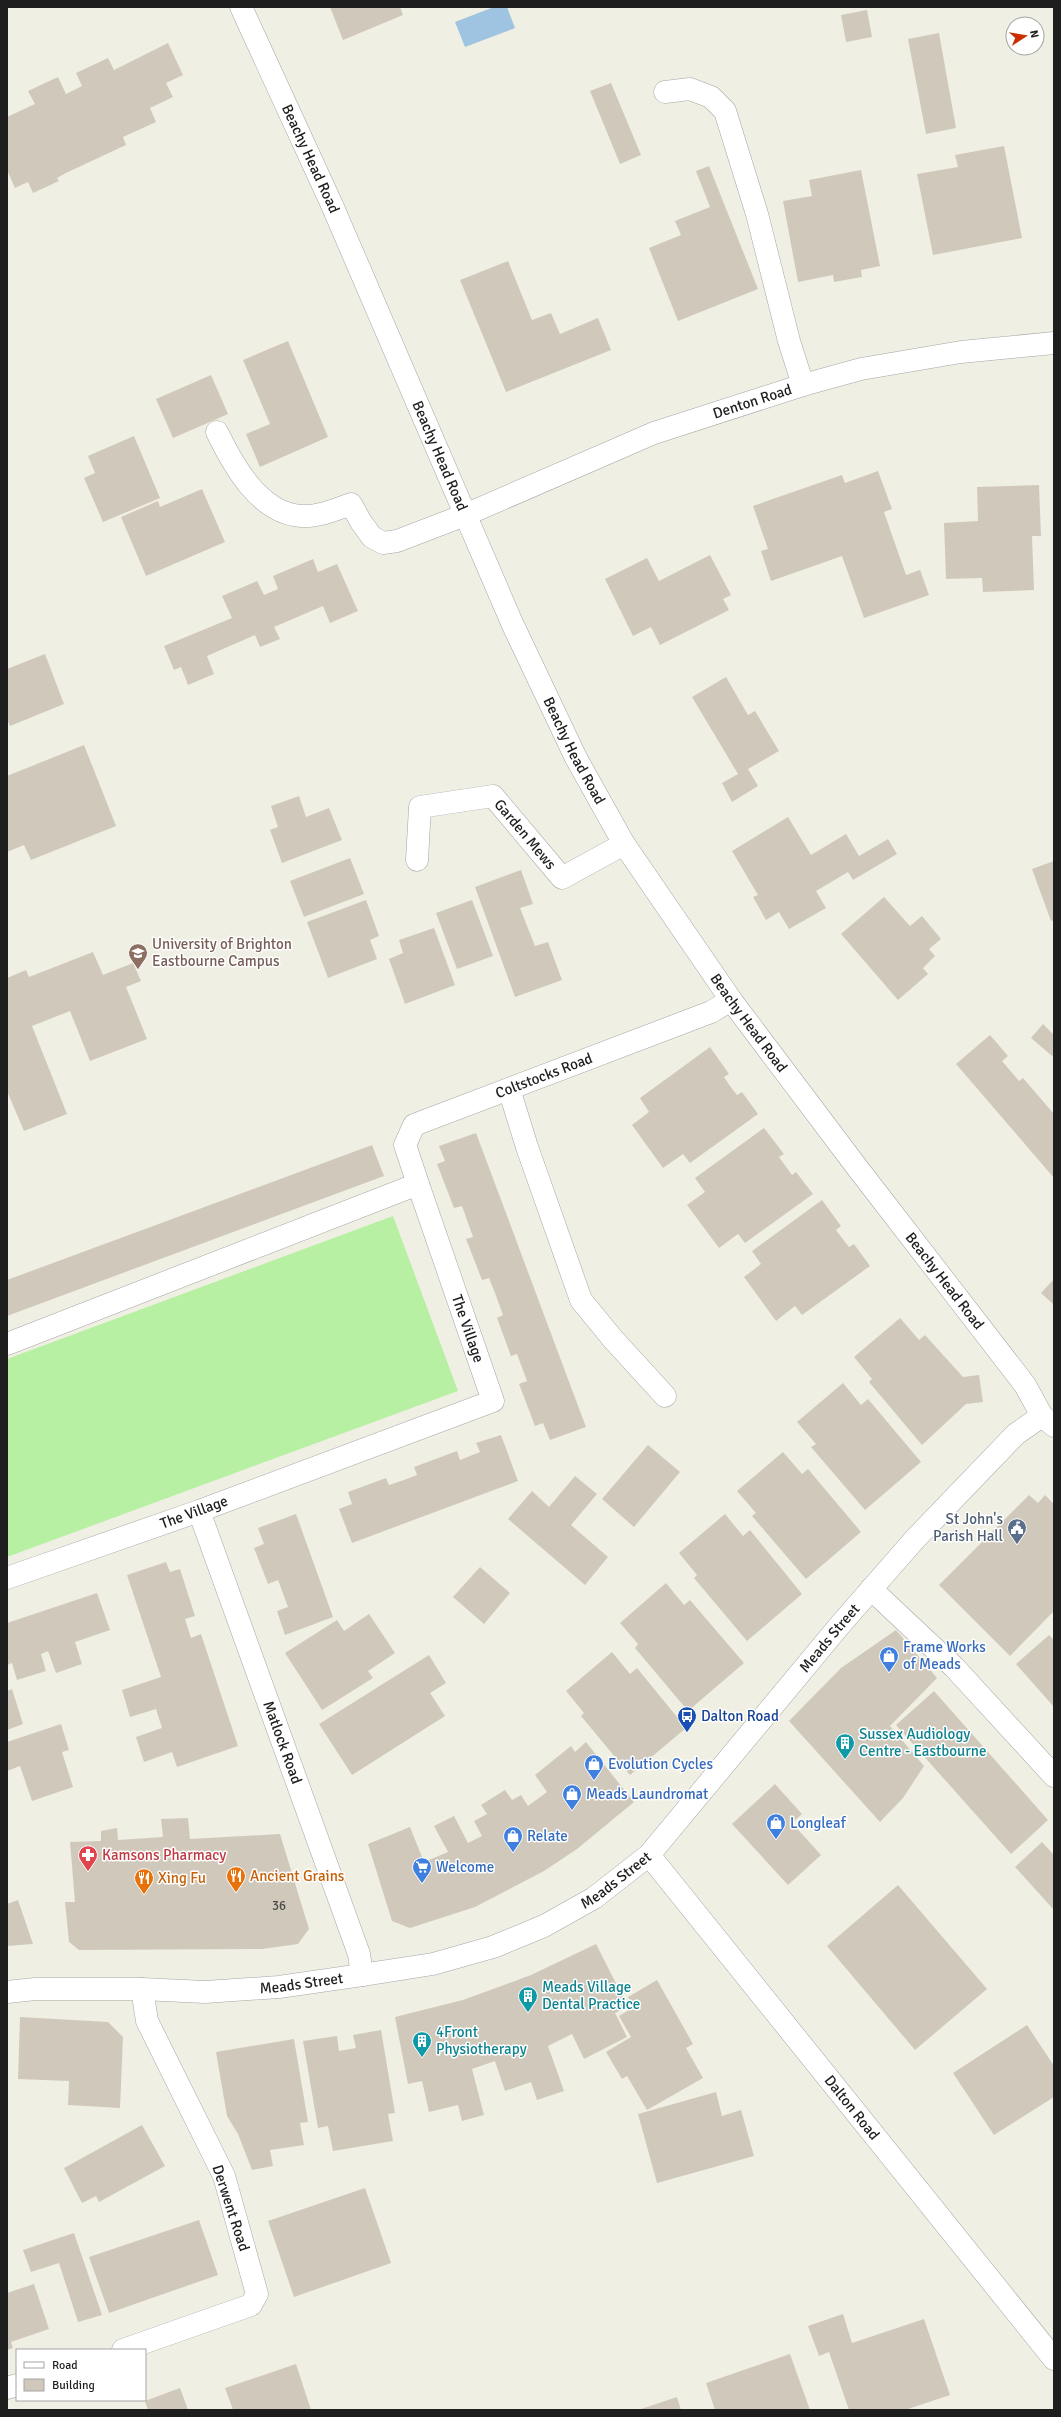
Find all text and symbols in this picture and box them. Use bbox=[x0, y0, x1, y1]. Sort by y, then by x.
north arrow bbox=[1005, 16, 1045, 56]
text: N bbox=[1027, 29, 1041, 39]
street label: Beachy Head Road bbox=[278, 101, 343, 216]
street label: Denton Road bbox=[711, 380, 794, 422]
street label: Beachy Head Road bbox=[408, 398, 472, 514]
street label: Beachy Head Road bbox=[539, 694, 609, 807]
street label: Garden Mews bbox=[491, 795, 560, 874]
place label: University of Brighton Eastbourne Campus bbox=[152, 935, 292, 970]
school or university icon: University of Brighton Eastbourne Campus bbox=[127, 942, 149, 970]
street label: Beachy Head Road bbox=[707, 970, 791, 1076]
street label: Coltstocks Road bbox=[493, 1049, 595, 1102]
street label: Beachy Head Road bbox=[901, 1229, 988, 1333]
street label: The Village bbox=[448, 1292, 488, 1365]
street label: The Village bbox=[158, 1491, 230, 1533]
place label: St John's Parish Hall bbox=[933, 1510, 1003, 1545]
public building icon: St John's Parish Hall bbox=[1006, 1517, 1028, 1545]
street label: Meads Street bbox=[796, 1600, 863, 1676]
place label: Frame Works of Meads bbox=[903, 1638, 986, 1673]
shop icon: Frame Works of Meads bbox=[878, 1645, 900, 1673]
street label: Matlock Road bbox=[259, 1698, 306, 1786]
bus stop icon: Dalton Road bbox=[676, 1705, 698, 1733]
place label: Dalton Road bbox=[701, 1707, 779, 1725]
place label: Sussex Audiology Centre - Eastbourne bbox=[859, 1725, 986, 1760]
building icon: Sussex Audiology Centre - Eastbourne bbox=[834, 1732, 856, 1760]
shop icon: Evolution Cycles bbox=[583, 1753, 605, 1781]
place label: Evolution Cycles bbox=[608, 1755, 714, 1773]
shop icon: Meads Laundromat bbox=[561, 1783, 583, 1811]
place label: Meads Laundromat bbox=[586, 1785, 708, 1803]
shop icon: Longleaf bbox=[765, 1812, 787, 1840]
place label: Longleaf bbox=[790, 1814, 847, 1832]
shop icon: Relate bbox=[502, 1825, 524, 1853]
place label: Relate bbox=[527, 1827, 568, 1845]
pharmacy icon: Kamsons Pharmacy bbox=[77, 1844, 99, 1872]
place label: Kamsons Pharmacy bbox=[102, 1846, 226, 1864]
street label: Meads Street bbox=[577, 1848, 655, 1913]
supermarket icon: Welcome bbox=[411, 1856, 433, 1884]
place label: Welcome bbox=[436, 1858, 494, 1876]
restaurant icon: Ancient Grains bbox=[225, 1865, 247, 1893]
restaurant icon: Xing Fu bbox=[133, 1867, 155, 1895]
place label: Ancient Grains bbox=[250, 1867, 345, 1885]
place label: Xing Fu bbox=[158, 1869, 206, 1887]
house number: 36 bbox=[272, 1898, 286, 1914]
street label: Meads Street bbox=[259, 1969, 344, 1997]
place label: Meads Village Dental Practice bbox=[542, 1978, 640, 2013]
building icon: Meads Village Dental Practice bbox=[517, 1985, 539, 2013]
place label: 4Front Physiotherapy bbox=[436, 2023, 527, 2058]
building icon: 4Front Physiotherapy bbox=[411, 2030, 433, 2058]
street label: Dalton Road bbox=[821, 2072, 883, 2144]
street label: Derwent Road bbox=[209, 2162, 253, 2254]
legend bbox=[16, 2349, 146, 2401]
text: Road bbox=[52, 2358, 78, 2373]
text: Building bbox=[52, 2378, 95, 2393]

